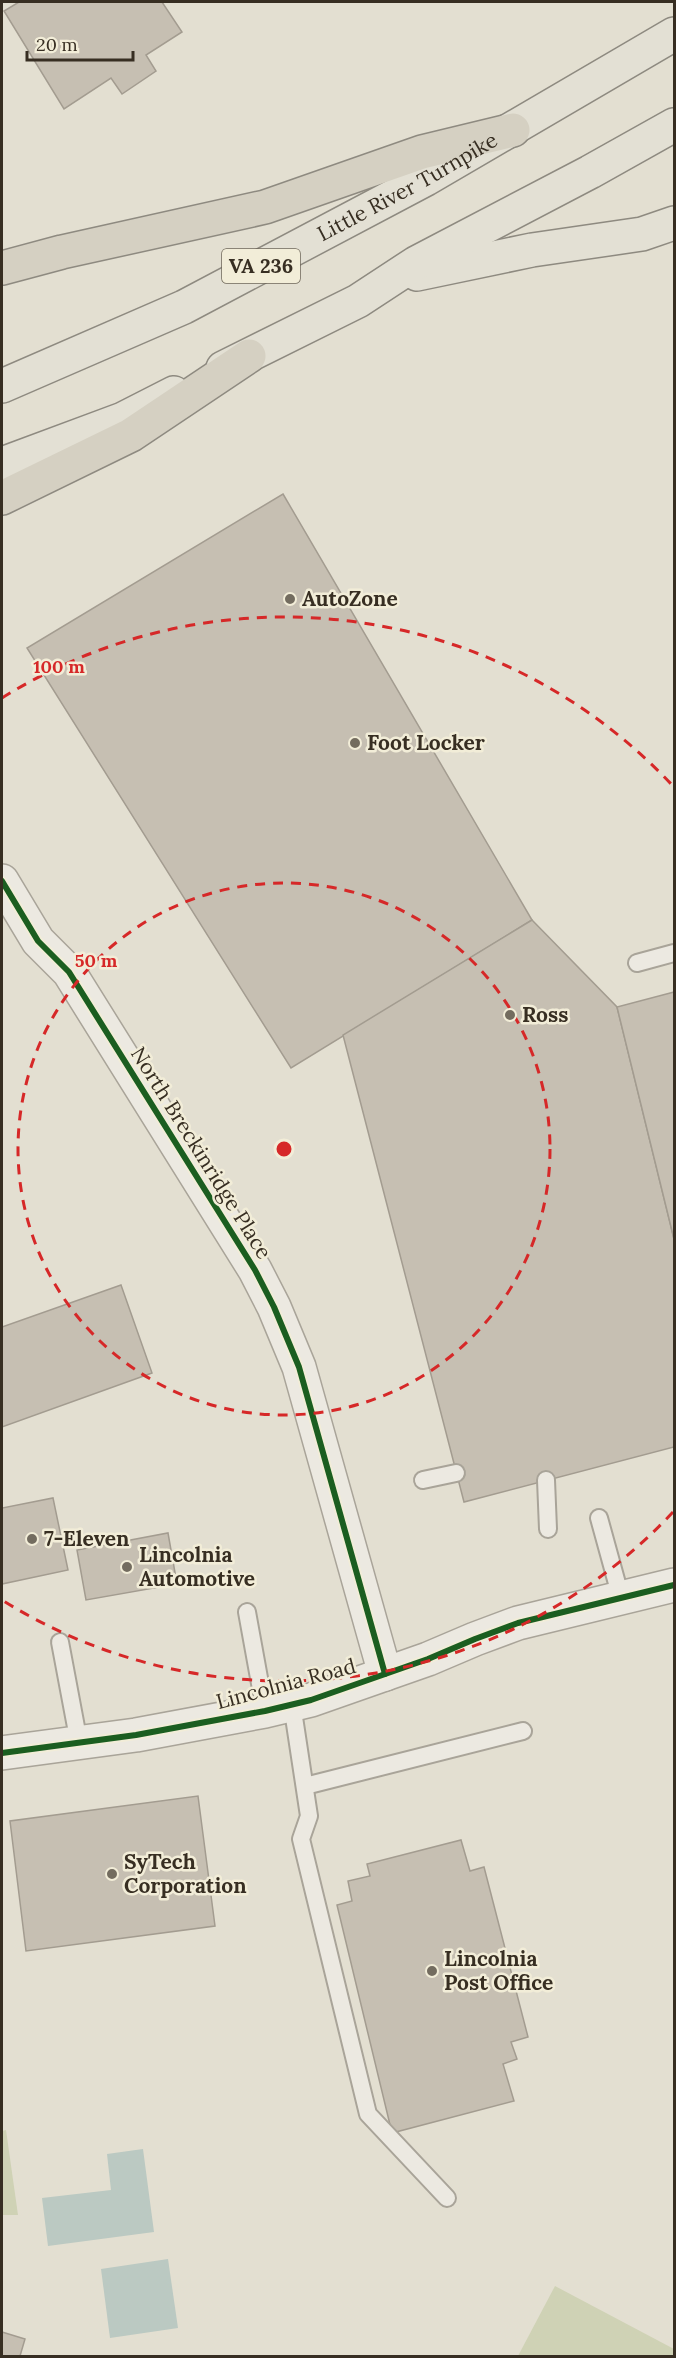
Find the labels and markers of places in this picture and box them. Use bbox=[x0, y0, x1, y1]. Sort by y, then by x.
place label: AutoZone bbox=[302, 585, 398, 612]
marker: AutoZone bbox=[283, 592, 297, 606]
place label: Foot Locker bbox=[367, 729, 485, 756]
marker: Foot Locker bbox=[348, 736, 362, 750]
place label: Ross bbox=[522, 1001, 568, 1028]
marker: Ross bbox=[503, 1008, 517, 1022]
centre of rings bbox=[274, 1139, 294, 1159]
place label: 7-Eleven bbox=[44, 1525, 130, 1552]
marker: 7-Eleven bbox=[25, 1532, 39, 1546]
place label: Lincolnia Automotive bbox=[139, 1541, 255, 1592]
marker: Lincolnia Automotive bbox=[120, 1560, 134, 1574]
place label: SyTech Corporation bbox=[124, 1848, 247, 1899]
marker: SyTech Corporation bbox=[105, 1867, 119, 1881]
place label: Lincolnia Post Office bbox=[444, 1945, 553, 1996]
marker: Lincolnia Post Office bbox=[425, 1964, 439, 1978]

